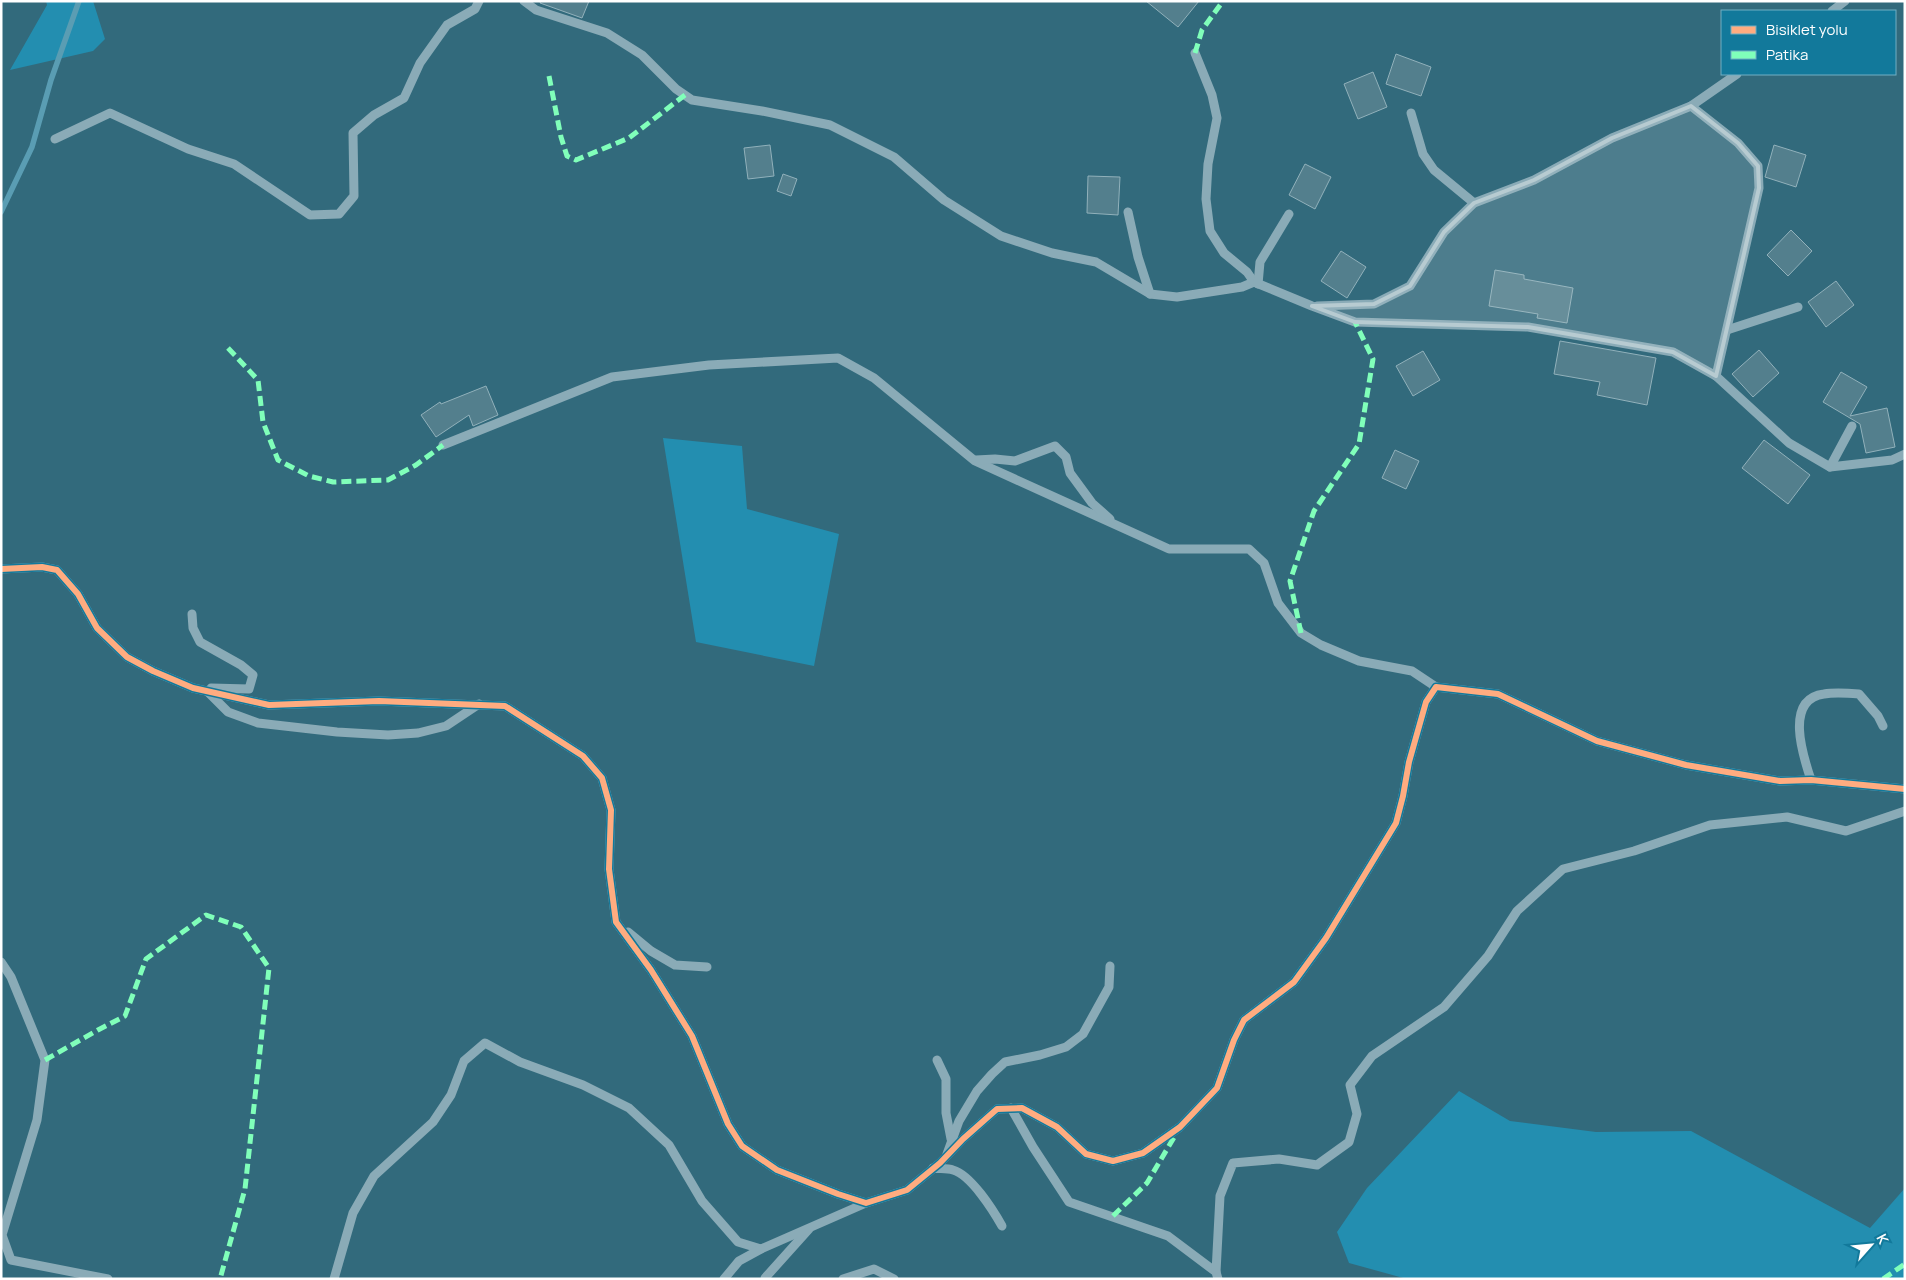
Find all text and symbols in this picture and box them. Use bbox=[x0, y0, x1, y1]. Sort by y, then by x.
legend bbox=[1721, 10, 1896, 75]
text: Bisiklet yolu bbox=[1766, 19, 1848, 40]
text: Patika bbox=[1766, 44, 1808, 65]
north arrow bbox=[1846, 1220, 1896, 1270]
text: K bbox=[1873, 1231, 1894, 1248]

